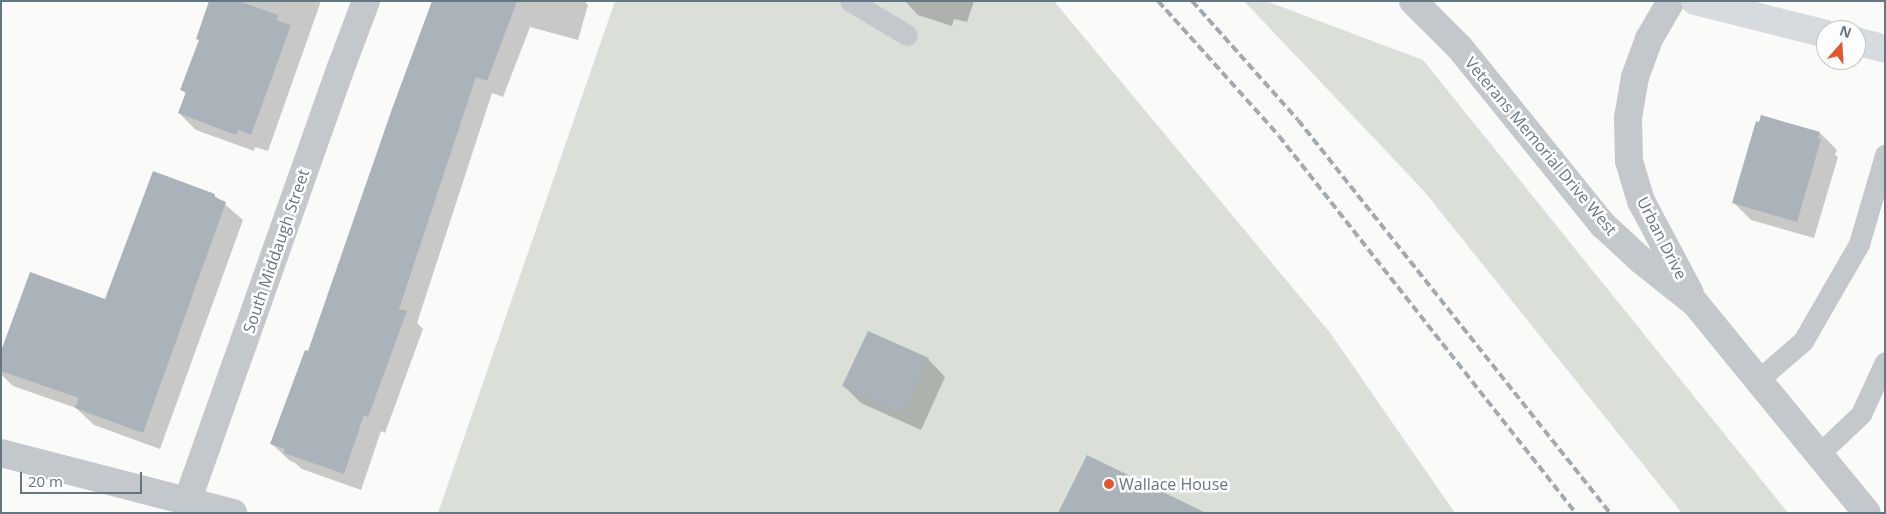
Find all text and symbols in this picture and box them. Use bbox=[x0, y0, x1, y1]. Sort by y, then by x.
north arrow bbox=[1816, 20, 1866, 70]
text: N bbox=[1837, 20, 1854, 42]
street label: Veterans Memorial Drive West bbox=[1461, 53, 1621, 239]
street label: South Middaugh Street bbox=[239, 167, 313, 335]
street label: Urban Drive bbox=[1633, 194, 1691, 282]
scale bar bbox=[22, 462, 145, 494]
text: 20 m bbox=[28, 471, 63, 491]
place label: Wallace House bbox=[1119, 474, 1228, 494]
marker: Wallace House bbox=[1103, 478, 1115, 490]

